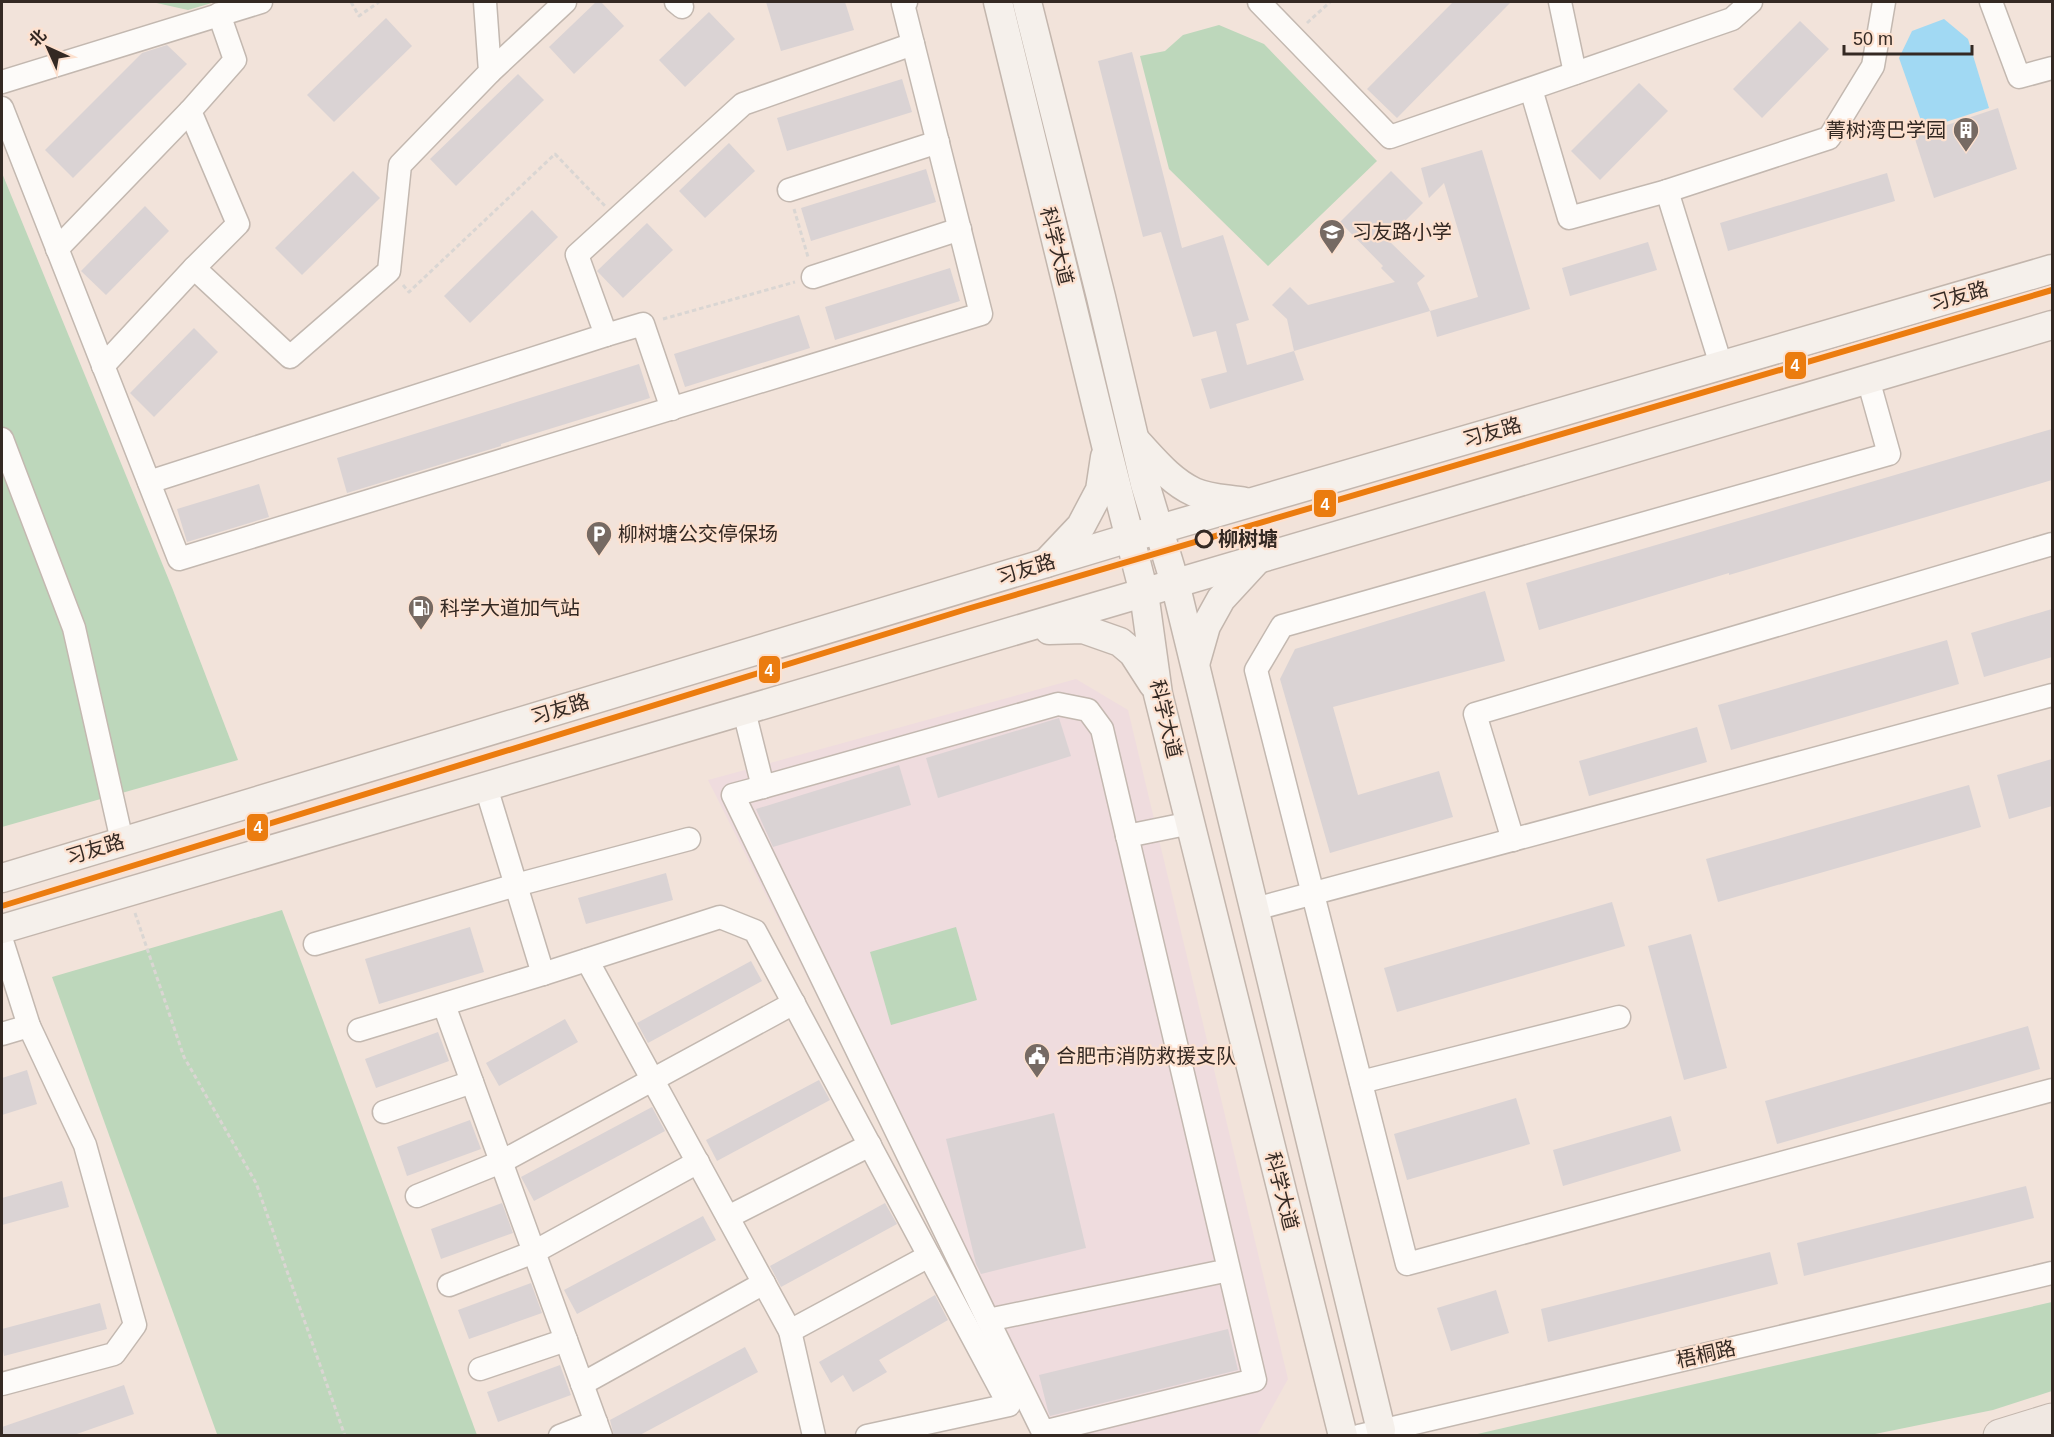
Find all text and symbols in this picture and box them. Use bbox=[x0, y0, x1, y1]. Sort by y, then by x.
north arrow bbox=[18, 18, 78, 78]
scale bar bbox=[1844, 18, 1972, 56]
text: 北 bbox=[26, 26, 49, 49]
text: 50 m bbox=[1853, 29, 1893, 49]
building icon: 菁树湾巴学园 bbox=[1951, 115, 1981, 153]
place label: 菁树湾巴学园 bbox=[1826, 119, 1946, 141]
street label: 科学大道 bbox=[1037, 205, 1077, 287]
school or university icon: 习友路小学 bbox=[1317, 217, 1347, 255]
place label: 习友路小学 bbox=[1352, 221, 1452, 243]
street label: 习友路 bbox=[1927, 277, 1991, 315]
line badge: 4 bbox=[1784, 351, 1807, 380]
text: 4 bbox=[1791, 357, 1800, 374]
street label: 习友路 bbox=[1460, 413, 1524, 451]
line badge: 4 bbox=[1313, 489, 1337, 518]
text: 4 bbox=[1321, 496, 1330, 513]
parking icon: 柳树塘公交停保场 bbox=[584, 519, 614, 557]
place label: 柳树塘公交停保场 bbox=[618, 523, 778, 545]
place label: 柳树塘 bbox=[1218, 528, 1278, 550]
marker: 柳树塘 bbox=[1195, 530, 1213, 548]
street label: 习友路 bbox=[994, 550, 1058, 588]
fuel station icon: 科学大道加气站 bbox=[406, 593, 436, 631]
place label: 科学大道加气站 bbox=[440, 597, 580, 619]
line badge: 4 bbox=[758, 655, 781, 684]
text: 4 bbox=[765, 662, 774, 679]
street label: 科学大道 bbox=[1146, 678, 1186, 760]
street label: 习友路 bbox=[528, 690, 592, 728]
line badge: 4 bbox=[246, 813, 269, 842]
text: 4 bbox=[254, 819, 263, 836]
street label: 习友路 bbox=[63, 830, 127, 868]
public building icon: 合肥市消防救援支队 bbox=[1022, 1041, 1052, 1079]
place label: 合肥市消防救援支队 bbox=[1056, 1045, 1236, 1067]
street label: 科学大道 bbox=[1262, 1150, 1302, 1232]
street label: 梧桐路 bbox=[1674, 1337, 1738, 1371]

